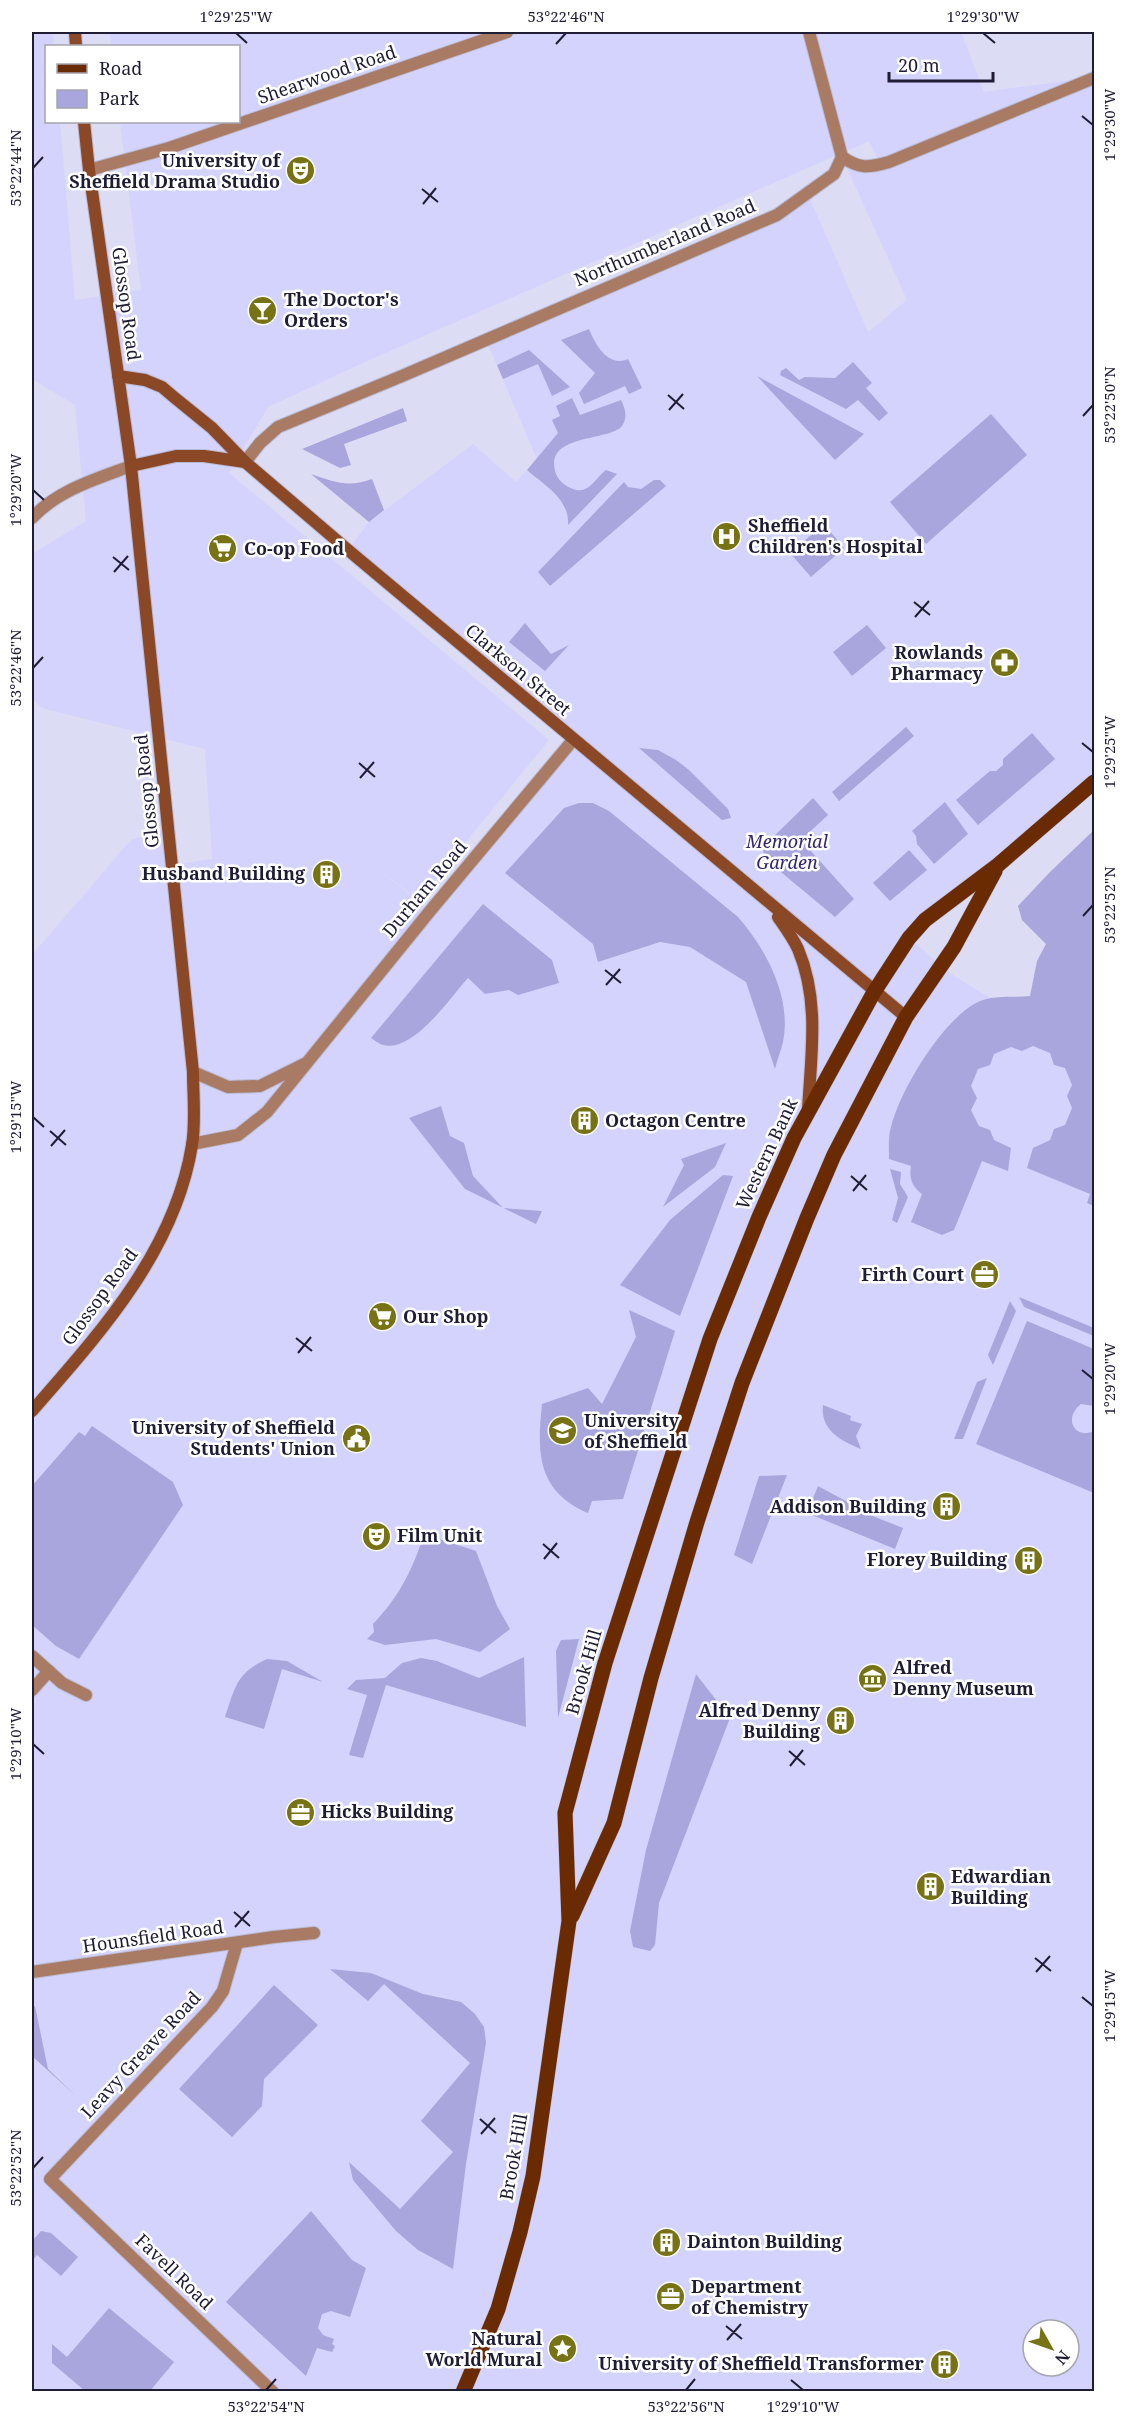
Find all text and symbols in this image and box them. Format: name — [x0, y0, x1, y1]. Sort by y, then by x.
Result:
text: 1°29'25"W — [199, 6, 273, 26]
text: 53°22'46"N — [527, 6, 605, 26]
text: 1°29'30"W — [946, 6, 1020, 26]
street label: Shearwood Road — [254, 39, 399, 109]
legend — [45, 45, 240, 123]
scale bar — [889, 45, 992, 83]
text: 20 m — [898, 53, 940, 77]
text: Road — [99, 56, 142, 80]
text: Park — [99, 86, 139, 110]
text: 1°29'30"W — [1099, 88, 1119, 162]
text: 53°22'44"N — [5, 129, 25, 207]
place label: University of Sheffield Drama Studio — [69, 148, 282, 193]
theatre icon: University of Sheffield Drama Studio — [285, 155, 317, 187]
street label: Northumberland Road — [570, 193, 759, 291]
street label: Glossop Road — [107, 245, 147, 362]
place label: The Doctor's Orders — [284, 287, 399, 332]
bar icon: The Doctor's Orders — [247, 294, 279, 326]
text: 53°22'50"N — [1099, 366, 1119, 444]
text: 1°29'20"W — [5, 453, 25, 527]
place label: Sheffield Children's Hospital — [748, 513, 923, 558]
hospital icon: Sheffield Children's Hospital — [711, 520, 743, 552]
supermarket icon: Co-op Food — [207, 533, 239, 565]
place label: Co-op Food — [244, 536, 345, 560]
street label: Clarkson Street — [461, 618, 576, 720]
text: 53°22'46"N — [5, 629, 25, 707]
place label: Rowlands Pharmacy — [891, 640, 984, 685]
pharmacy icon: Rowlands Pharmacy — [988, 647, 1020, 679]
text: 1°29'25"W — [1099, 715, 1119, 789]
street label: Glossop Road — [128, 733, 164, 849]
park label: Memorial Garden — [745, 829, 829, 874]
street label: Durham Road — [377, 835, 472, 942]
building icon: Husband Building — [310, 858, 342, 890]
place label: Husband Building — [142, 861, 306, 885]
text: 53°22'52"N — [1099, 866, 1119, 944]
text: 1°29'15"W — [5, 1080, 25, 1154]
street label: Western Bank — [730, 1094, 803, 1213]
building icon: Octagon Centre — [568, 1105, 600, 1137]
place label: Octagon Centre — [605, 1108, 746, 1132]
street label: Glossop Road — [56, 1243, 143, 1350]
office icon: Firth Court — [969, 1259, 1001, 1291]
place label: Firth Court — [861, 1262, 964, 1286]
supermarket icon: Our Shop — [366, 1301, 398, 1333]
place label: Our Shop — [403, 1304, 488, 1328]
text: 1°29'20"W — [1099, 1342, 1119, 1416]
place label: University of Sheffield — [584, 1408, 688, 1453]
place label: University of Sheffield Students' Union — [132, 1415, 335, 1460]
school or university icon: University of Sheffield — [547, 1415, 579, 1447]
public building icon: University of Sheffield Students' Union — [340, 1422, 372, 1454]
building icon: Addison Building — [931, 1491, 963, 1523]
place label: Addison Building — [770, 1494, 927, 1518]
theatre icon: Film Unit — [360, 1520, 392, 1552]
place label: Film Unit — [397, 1523, 482, 1547]
building icon: Florey Building — [1012, 1544, 1044, 1576]
place label: Florey Building — [867, 1547, 1008, 1571]
street label: Brook Hill — [559, 1626, 607, 1717]
place label: Alfred Denny Museum — [893, 1655, 1034, 1700]
museum icon: Alfred Denny Museum — [856, 1662, 888, 1694]
place label: Alfred Denny Building — [699, 1698, 821, 1743]
building icon: Alfred Denny Building — [825, 1705, 857, 1737]
text: 1°29'10"W — [5, 1707, 25, 1781]
office icon: Hicks Building — [284, 1796, 316, 1828]
place label: Hicks Building — [321, 1799, 454, 1823]
place label: Edwardian Building — [951, 1864, 1051, 1909]
building icon: Edwardian Building — [914, 1871, 946, 1903]
street label: Hounsfield Road — [81, 1914, 225, 1958]
text: 1°29'15"W — [1099, 1969, 1119, 2043]
street label: Leavy Greave Road — [75, 1986, 205, 2123]
street label: Brook Hill — [494, 2111, 532, 2202]
text: 53°22'52"N — [5, 2129, 25, 2207]
building icon: Dainton Building — [650, 2226, 682, 2258]
street label: Favell Road — [131, 2228, 219, 2314]
place label: Dainton Building — [687, 2229, 843, 2253]
place label: Department of Chemistry — [691, 2274, 809, 2319]
office icon: Department of Chemistry — [654, 2281, 686, 2313]
north arrow — [1021, 2318, 1081, 2378]
place label: Natural World Mural — [425, 2326, 543, 2371]
place icon: Natural World Mural — [547, 2333, 579, 2365]
text: N — [1050, 2346, 1075, 2370]
building icon: University of Sheffield Transformer — [929, 2348, 961, 2380]
place label: University of Sheffield Transformer — [599, 2351, 925, 2375]
text: 53°22'54"N — [227, 2396, 305, 2416]
text: 53°22'56"N — [647, 2396, 725, 2416]
text: 1°29'10"W — [766, 2396, 840, 2416]

